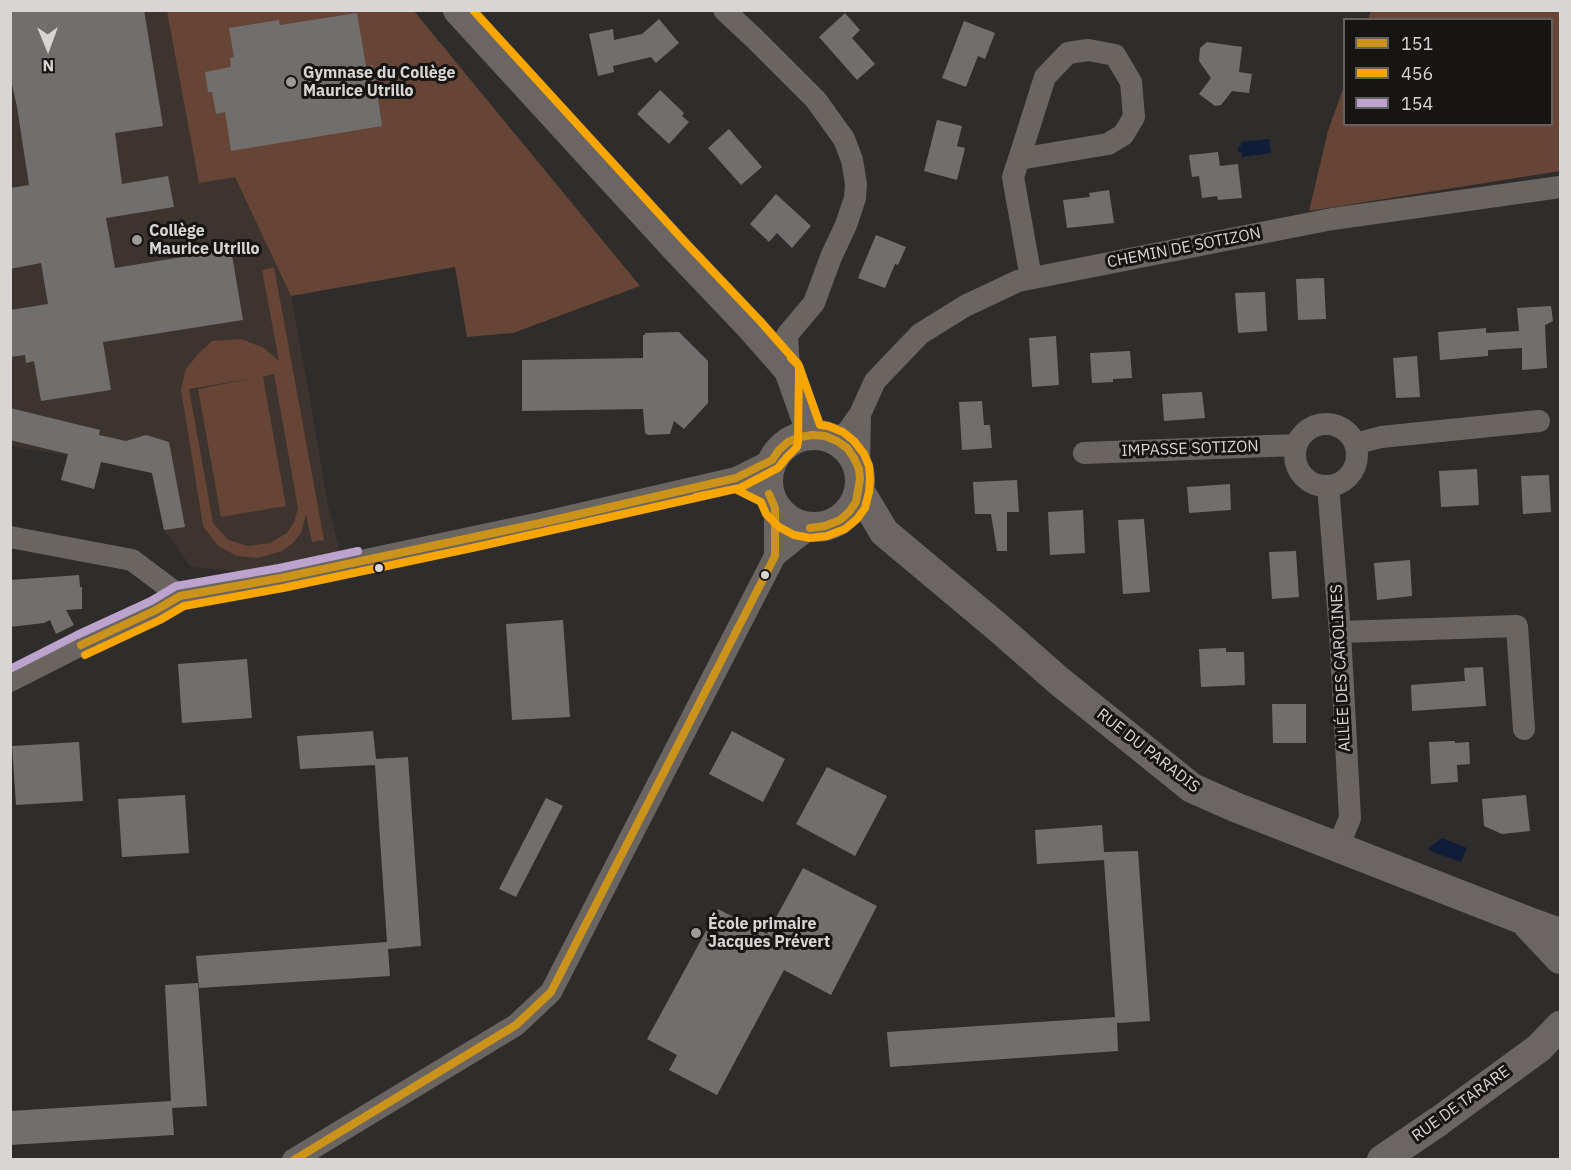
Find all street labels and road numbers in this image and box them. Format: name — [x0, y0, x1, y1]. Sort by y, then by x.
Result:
street label: CHEMIN DE SOTIZON — [1105, 224, 1263, 272]
street label: IMPASSE SOTIZON — [1121, 437, 1259, 461]
street label: ALLÉE DES CAROLINES — [1327, 584, 1355, 752]
street label: RUE DU PARADIS — [1093, 705, 1203, 797]
street label: RUE DE TARARE — [1408, 1062, 1514, 1146]

